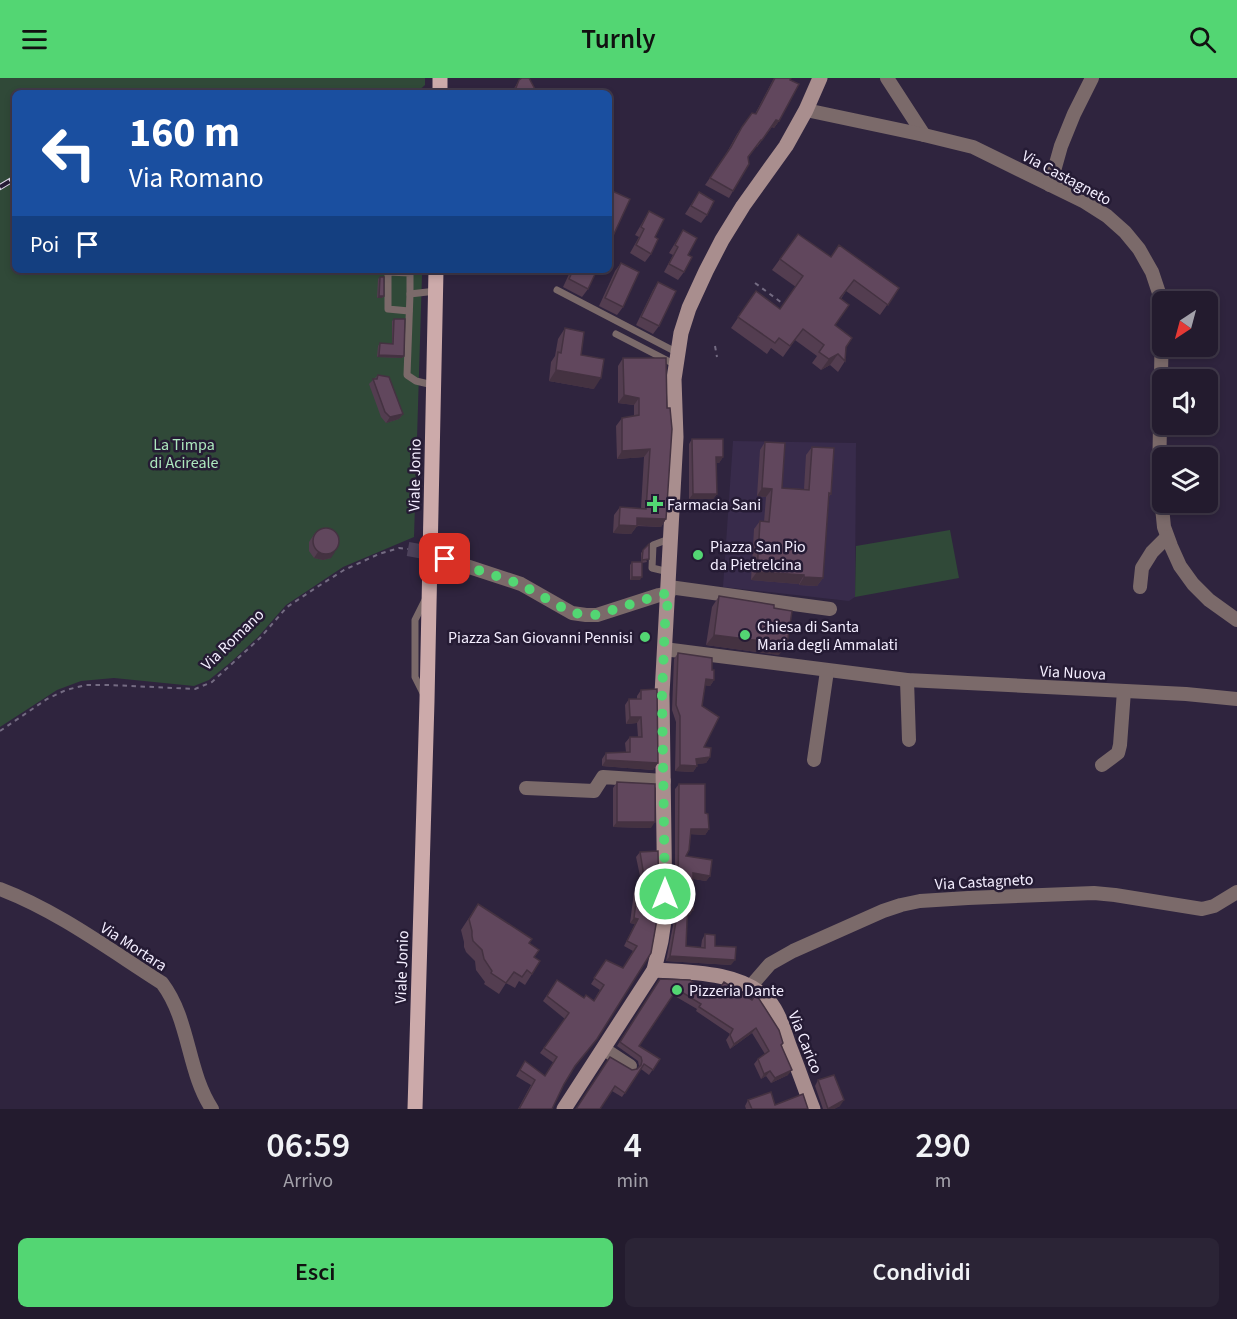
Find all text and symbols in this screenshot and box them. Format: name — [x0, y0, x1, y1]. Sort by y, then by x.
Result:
text: Turnly — [581, 20, 656, 59]
icon: menu — [18, 23, 51, 56]
icon: search — [1186, 23, 1219, 56]
text: 160 m — [129, 103, 240, 163]
icon: left — [30, 114, 108, 192]
street label: Via Castagneto — [1018, 145, 1115, 211]
text: Via Romano — [129, 159, 264, 198]
icon: arrive — [71, 228, 104, 261]
text: Poi — [30, 229, 59, 261]
north arrow — [1152, 291, 1218, 357]
map controls — [1152, 291, 1218, 513]
button: sound — [1152, 369, 1218, 435]
park label: La Timpa di Acireale — [149, 434, 219, 474]
street label: Viale Jonio — [403, 438, 427, 512]
button: layers — [1152, 447, 1218, 513]
place label: Farmacia Sani — [667, 494, 761, 516]
marker: Farmacia Sani — [648, 497, 662, 511]
pin — [419, 533, 470, 584]
place label: Piazza San Pio da Pietrelcina — [710, 536, 806, 576]
icon: arrive — [428, 542, 461, 575]
marker: Piazza San Pio da Pietrelcina — [691, 548, 705, 562]
street label: Via Romano — [196, 604, 269, 675]
place label: Chiesa di Santa Maria degli Ammalati — [757, 616, 898, 656]
place label: Piazza San Giovanni Pennisi — [448, 627, 633, 649]
marker: Chiesa di Santa Maria degli Ammalati — [738, 628, 752, 642]
marker: Piazza San Giovanni Pennisi — [638, 630, 652, 644]
street label: Via Nuova — [1039, 660, 1107, 686]
position arrow — [633, 862, 697, 926]
street label: Via Castagneto — [934, 868, 1034, 896]
street label: Via Mortara — [96, 917, 171, 977]
street label: Viale Jonio — [390, 930, 414, 1004]
place label: Pizzeria Dante — [689, 980, 784, 1002]
marker: Pizzeria Dante — [670, 983, 684, 997]
street label: Via Carico — [783, 1008, 828, 1077]
text: 06:59 — [266, 1120, 350, 1171]
text: 4 — [623, 1120, 642, 1171]
text: 290 — [915, 1120, 971, 1171]
text: Arrivo — [283, 1167, 333, 1195]
text: min — [616, 1167, 649, 1195]
text: m — [935, 1167, 951, 1195]
button: Esci — [18, 1238, 613, 1307]
button: Condividi — [625, 1238, 1219, 1307]

